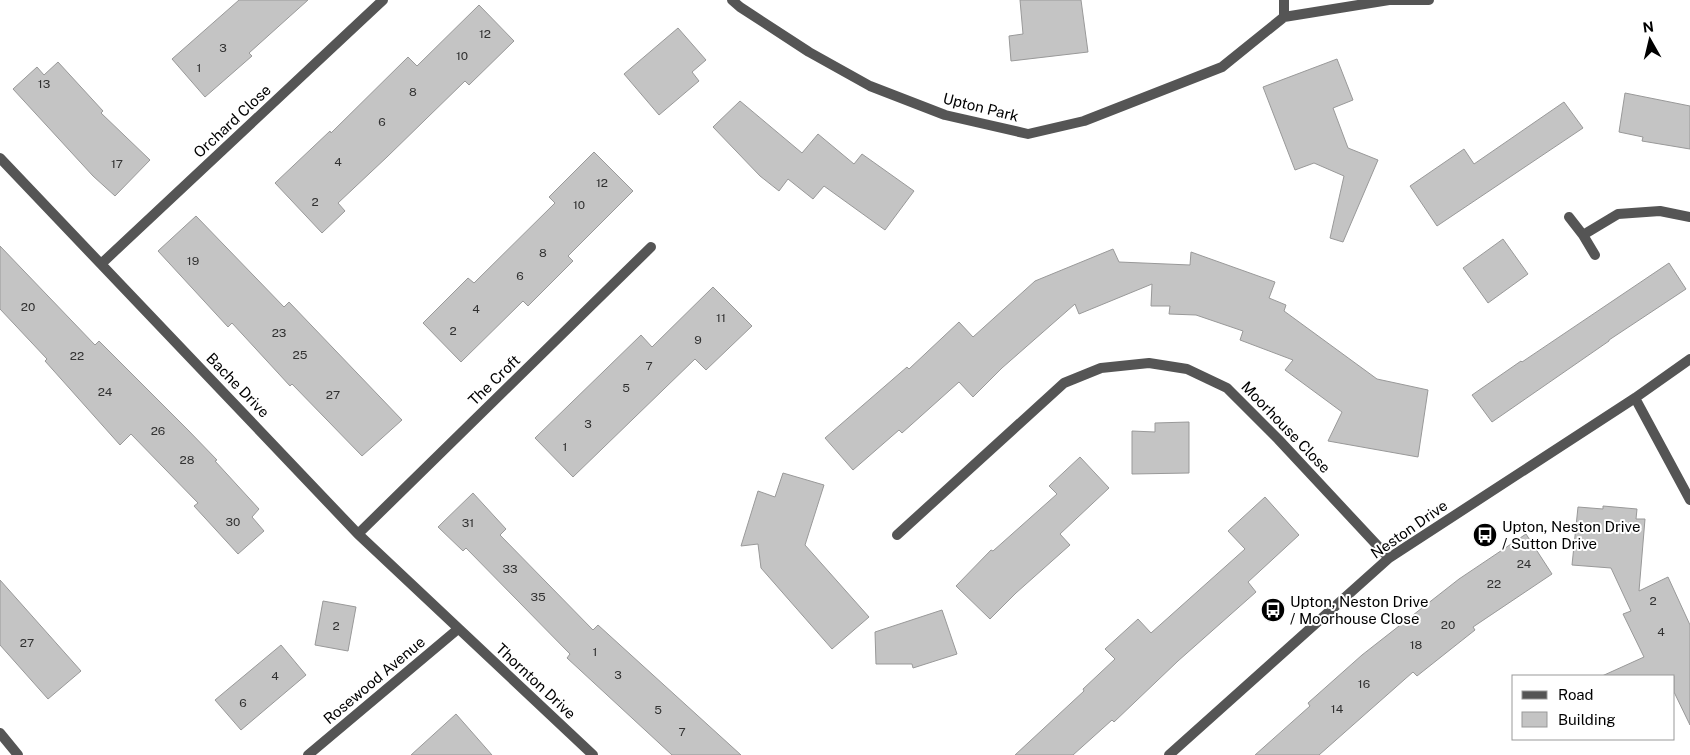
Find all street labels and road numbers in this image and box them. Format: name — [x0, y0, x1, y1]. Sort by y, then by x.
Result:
street label: Orchard Close — [190, 81, 274, 161]
street label: Upton Park — [941, 89, 1021, 125]
street label: Bache Drive — [203, 349, 273, 421]
street label: The Croft — [465, 351, 523, 409]
street label: Moorhouse Close — [1238, 378, 1334, 476]
street label: Neston Drive — [1368, 496, 1450, 562]
street label: Rosewood Avenue — [320, 633, 428, 727]
street label: Thornton Drive — [493, 640, 579, 722]

